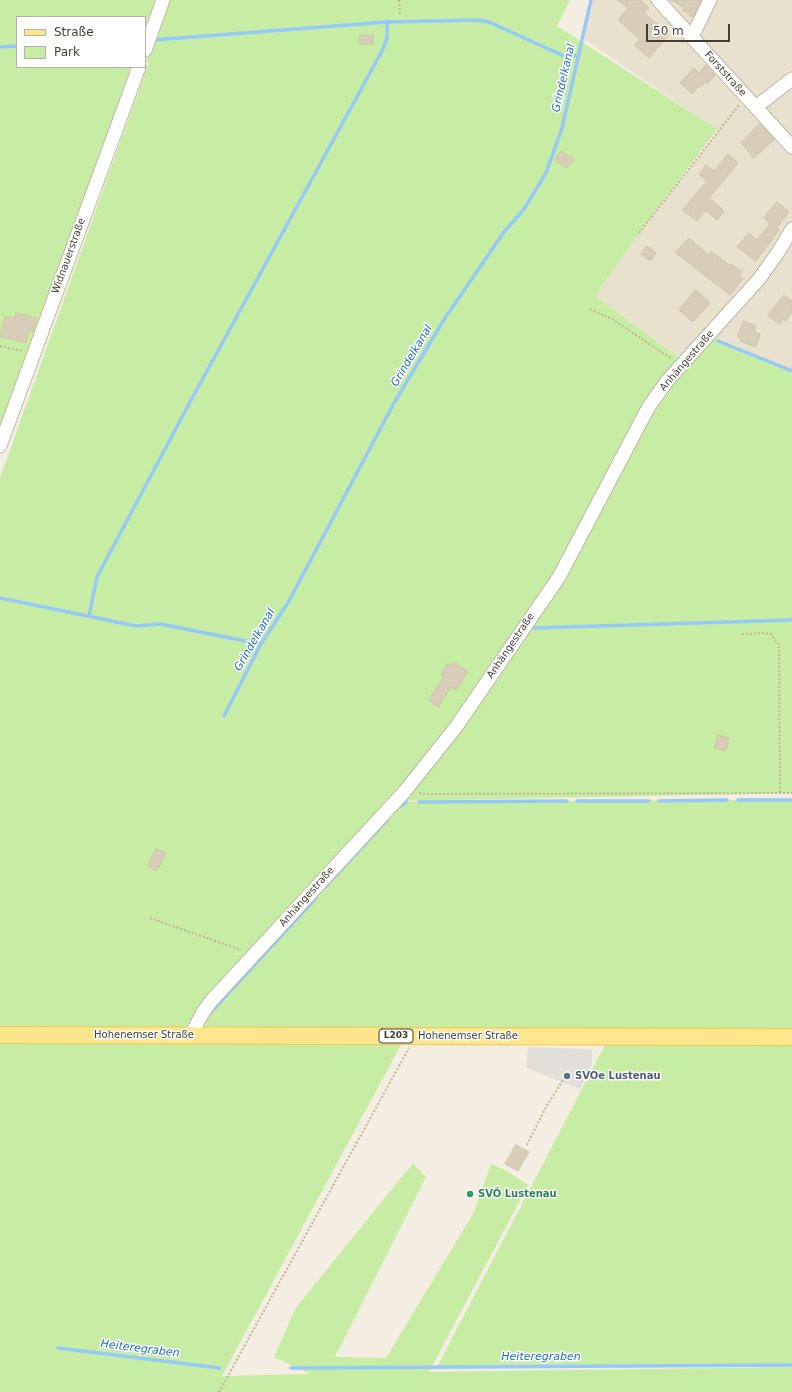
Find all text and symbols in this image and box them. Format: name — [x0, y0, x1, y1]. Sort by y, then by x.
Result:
legend — [16, 16, 146, 68]
scale bar — [648, 16, 732, 42]
text: 50 m — [653, 24, 684, 38]
text: Straße — [54, 25, 94, 39]
water label: Grindelkanal — [550, 43, 578, 113]
text: Park — [54, 45, 80, 59]
street label: Forststraße — [702, 49, 748, 99]
street label: Widnauerstraße — [50, 217, 88, 295]
water label: Grindelkanal — [388, 323, 436, 389]
street label: Anhängestraße — [657, 328, 717, 394]
water label: Grindelkanal — [232, 606, 278, 674]
street label: Anhängestraße — [485, 611, 537, 681]
street label: Anhängestraße — [277, 865, 337, 929]
street label: Hohenemser Straße — [94, 1029, 194, 1041]
road number: L203 — [379, 1029, 413, 1043]
street label: Hohenemser Straße — [418, 1030, 518, 1042]
place label: SVOe Lustenau — [575, 1070, 661, 1082]
marker: SVOe Lustenau — [562, 1071, 572, 1081]
place label: SVÖ Lustenau — [478, 1188, 557, 1200]
marker: SVÖ Lustenau — [465, 1189, 475, 1199]
water label: Heiteregraben — [100, 1338, 180, 1360]
water label: Heiteregraben — [501, 1350, 581, 1364]

